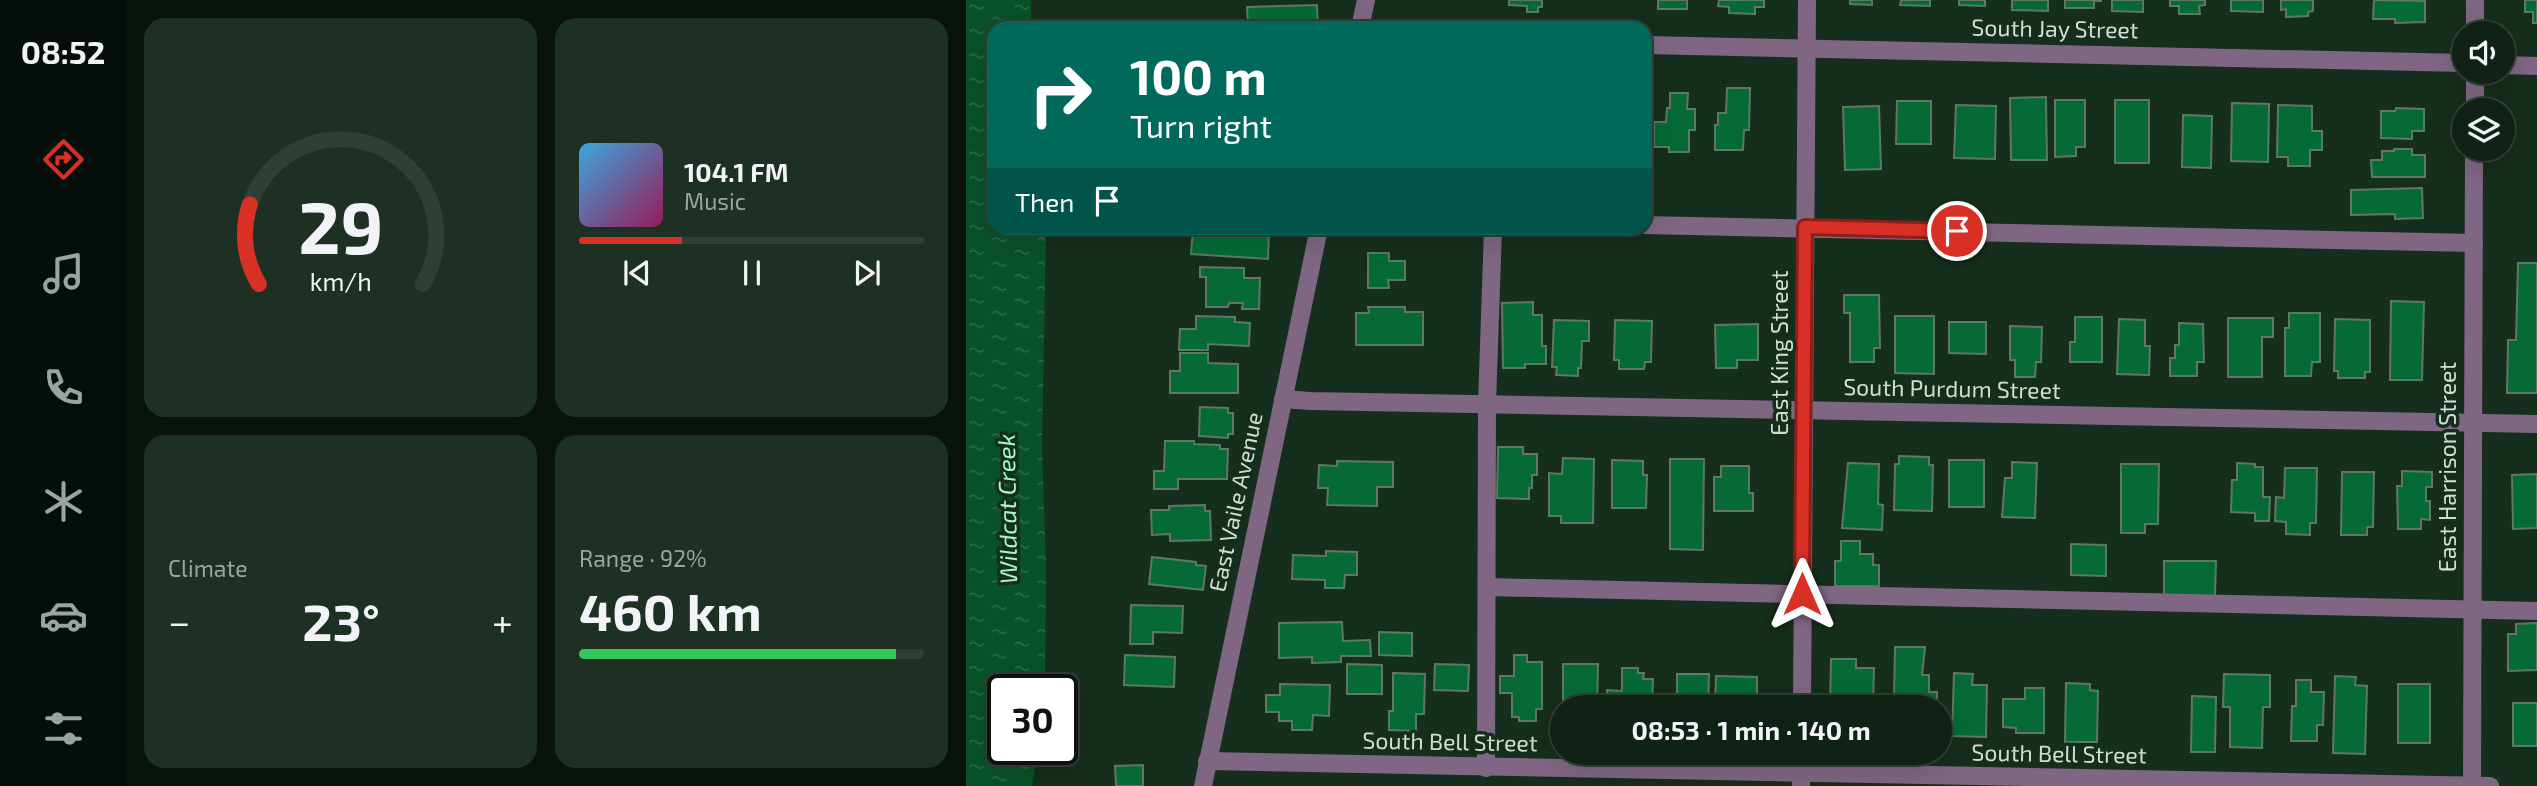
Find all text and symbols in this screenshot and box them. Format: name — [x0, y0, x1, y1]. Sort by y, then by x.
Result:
street label: South Jay Street — [1971, 13, 2139, 43]
map controls — [2452, 21, 2515, 161]
button: sound — [2452, 21, 2515, 84]
text: 08:52 — [21, 32, 105, 70]
text: 100 m — [1130, 46, 1267, 105]
icon: right — [1015, 49, 1106, 140]
button: layers — [2452, 98, 2515, 161]
text: Turn right — [1130, 106, 1272, 144]
icon: directions — [39, 135, 88, 184]
text: 104.1 FM — [684, 156, 789, 187]
text: 29 — [298, 181, 383, 269]
icon: arrive — [1088, 182, 1126, 220]
text: Then — [1015, 186, 1074, 217]
text: Music — [684, 187, 746, 215]
pin — [1927, 201, 1987, 261]
icon: arrive — [1938, 212, 1976, 250]
icon: music — [39, 249, 88, 298]
icon: previous — [618, 254, 656, 292]
icon: pause — [733, 254, 771, 292]
icon: next — [848, 254, 886, 292]
text: km/h — [309, 266, 372, 296]
street label: East King Street — [1765, 270, 1793, 436]
street label: East Harrison Street — [2433, 362, 2461, 572]
icon: phone — [39, 363, 88, 412]
street label: South Purdum Street — [1843, 372, 2061, 404]
street label: East Vaile Avenue — [1202, 409, 1268, 594]
water label: Wildcat Creek — [991, 434, 1022, 584]
icon: climate — [39, 477, 88, 526]
text: Range · 92% — [579, 544, 707, 572]
text: Climate — [168, 554, 248, 582]
position arrow — [1765, 557, 1839, 631]
text: 460 km — [579, 579, 762, 641]
text: 23° — [302, 589, 380, 651]
icon: car — [39, 591, 88, 640]
text: − — [168, 598, 190, 644]
text: + — [492, 598, 513, 644]
speed limit sign: 30 — [987, 674, 1078, 765]
icon: filters — [39, 704, 88, 753]
text: 08:53 · 1 min · 140 m — [1631, 714, 1871, 745]
street label: South Bell Street — [1362, 725, 1538, 757]
street label: South Bell Street — [1971, 737, 2147, 769]

